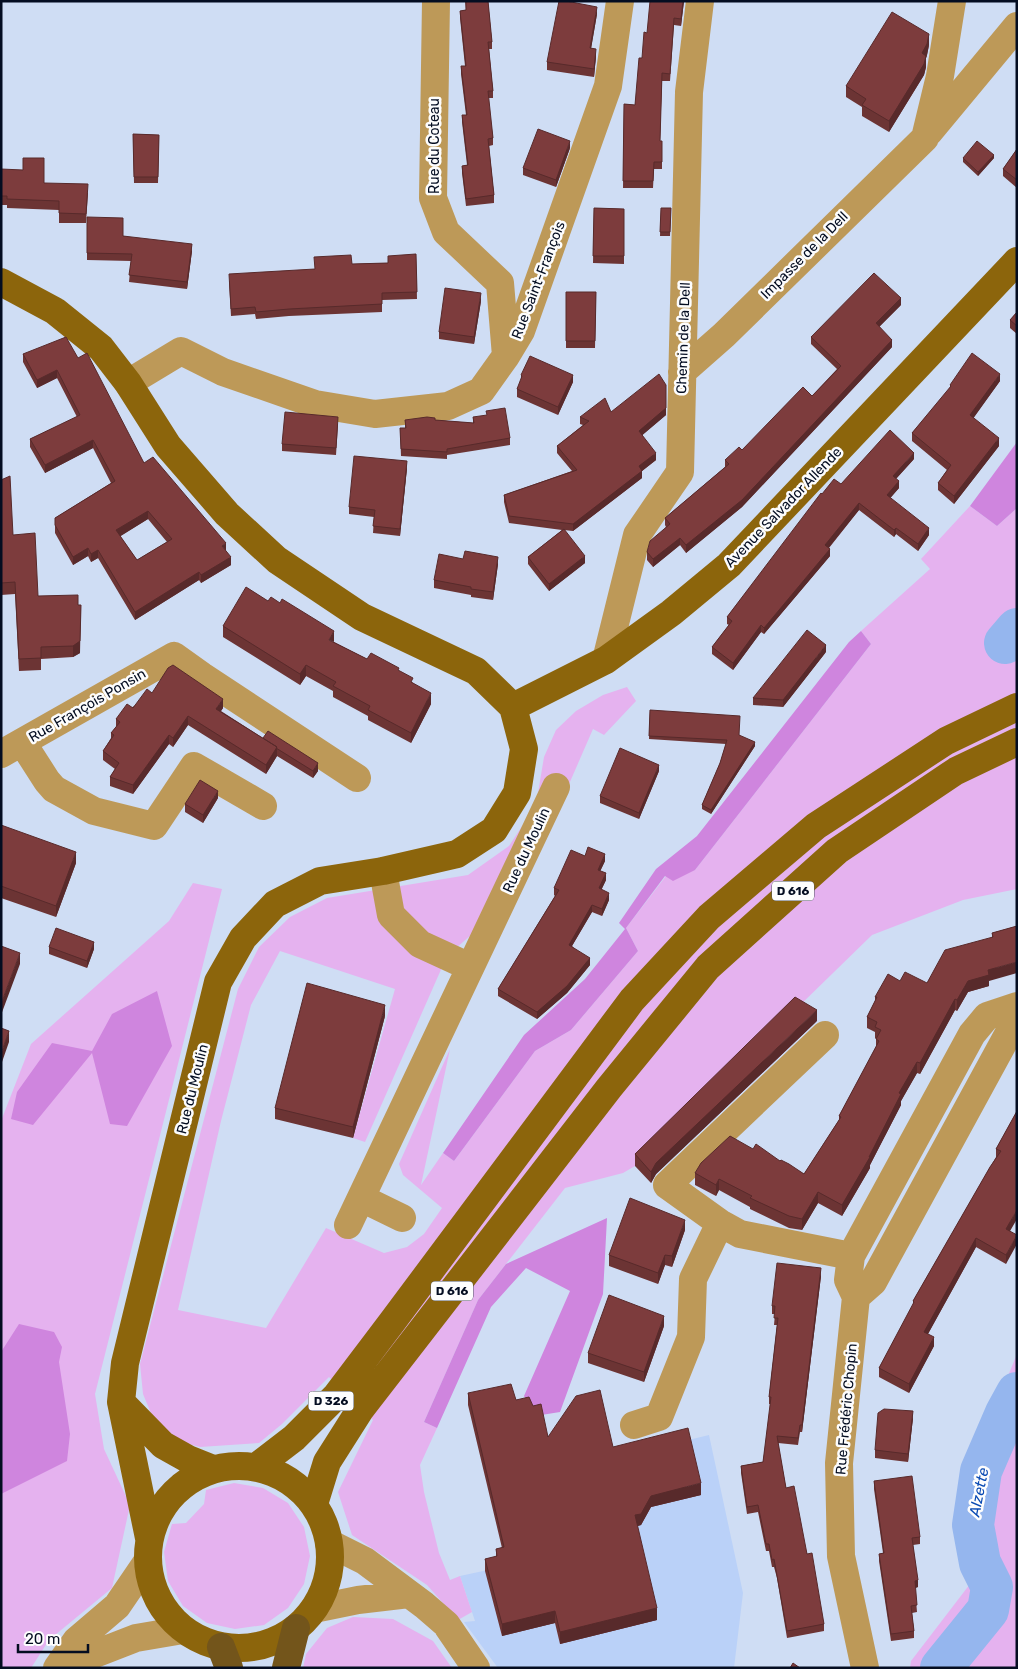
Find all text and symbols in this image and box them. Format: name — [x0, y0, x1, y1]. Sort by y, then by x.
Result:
street label: Rue du Coteau — [426, 98, 443, 194]
street label: Impasse de la Dell — [757, 208, 851, 302]
street label: Rue Saint-François — [508, 219, 569, 341]
street label: Chemin de la Dell — [673, 282, 694, 394]
street label: Avenue Salvador Allende — [721, 444, 845, 571]
street label: Rue François Ponsin — [26, 665, 149, 746]
street label: Rue du Moulin — [499, 805, 554, 895]
road number: D 616 — [772, 881, 814, 900]
street label: Rue du Moulin — [173, 1042, 212, 1136]
road number: D 616 — [431, 1282, 473, 1300]
street label: Rue Frédéric Chopin — [832, 1343, 861, 1476]
road number: D 326 — [308, 1392, 354, 1410]
water label: Alzette — [965, 1465, 993, 1519]
scale bar — [18, 1622, 88, 1654]
text: 20 m — [25, 1630, 60, 1648]

